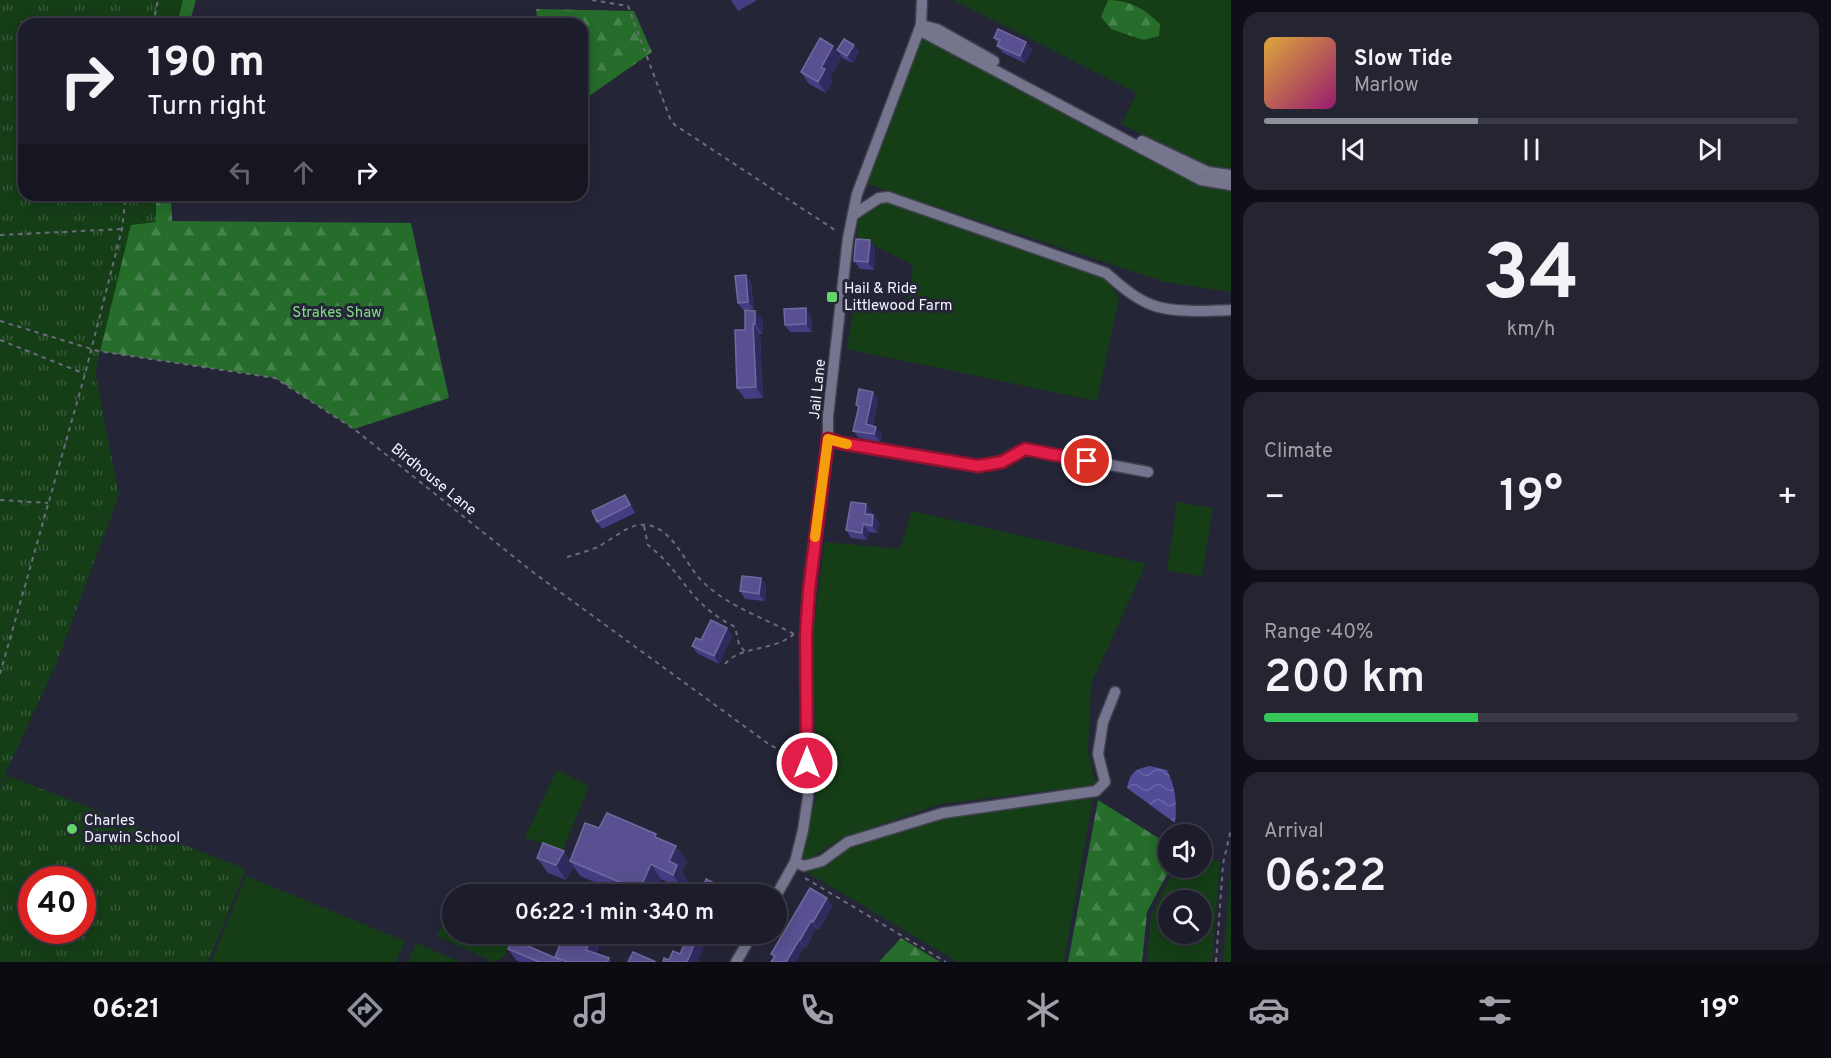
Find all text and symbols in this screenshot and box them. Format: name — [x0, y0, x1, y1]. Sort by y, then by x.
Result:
text: 190 m — [147, 38, 265, 91]
icon: right — [48, 42, 126, 120]
text: Slow Tide — [1354, 46, 1453, 73]
text: Marlow — [1354, 73, 1418, 99]
text: Turn right — [147, 90, 266, 124]
icon: previous — [1337, 133, 1370, 166]
icon: pause — [1515, 133, 1548, 166]
icon: next — [1693, 133, 1726, 166]
icon: left — [224, 156, 257, 189]
icon: ahead — [287, 156, 320, 189]
icon: right — [350, 156, 383, 189]
text: 34 — [1483, 228, 1579, 327]
place label: Hail & Ride Littlewood Farm — [844, 280, 952, 316]
marker: Hail & Ride Littlewood Farm — [825, 290, 839, 304]
park label: Strakes Shaw — [292, 304, 382, 323]
text: km/h — [1507, 317, 1555, 343]
street label: Jail Lane — [806, 358, 831, 420]
pin — [1061, 435, 1112, 486]
text: Climate — [1264, 439, 1333, 465]
street label: Birdhouse Lane — [386, 440, 480, 520]
icon: arrive — [1070, 444, 1103, 477]
text: 19° — [1499, 470, 1563, 527]
text: − — [1264, 478, 1285, 520]
text: + — [1777, 478, 1798, 520]
text: Range · 40% — [1264, 620, 1373, 646]
text: 200 km — [1264, 651, 1425, 708]
position arrow — [775, 731, 839, 795]
place label: Charles Darwin School — [84, 812, 180, 848]
text: Arrival — [1264, 819, 1324, 845]
marker: Charles Darwin School — [65, 822, 79, 836]
map controls — [1158, 824, 1212, 944]
button: sound — [1158, 824, 1212, 878]
text: 06:22 — [1264, 850, 1386, 907]
speed limit sign: 40 — [18, 866, 96, 944]
button: search — [1158, 890, 1212, 944]
text: 06:22 · 1 min · 340 m — [515, 900, 714, 927]
icon: directions — [344, 989, 386, 1031]
icon: music — [570, 989, 612, 1031]
icon: phone — [796, 989, 838, 1031]
icon: climate — [1022, 989, 1064, 1031]
icon: car — [1248, 989, 1290, 1031]
icon: filters — [1474, 989, 1516, 1031]
text: 06:21 — [92, 993, 160, 1027]
text: 19° — [1700, 993, 1739, 1027]

